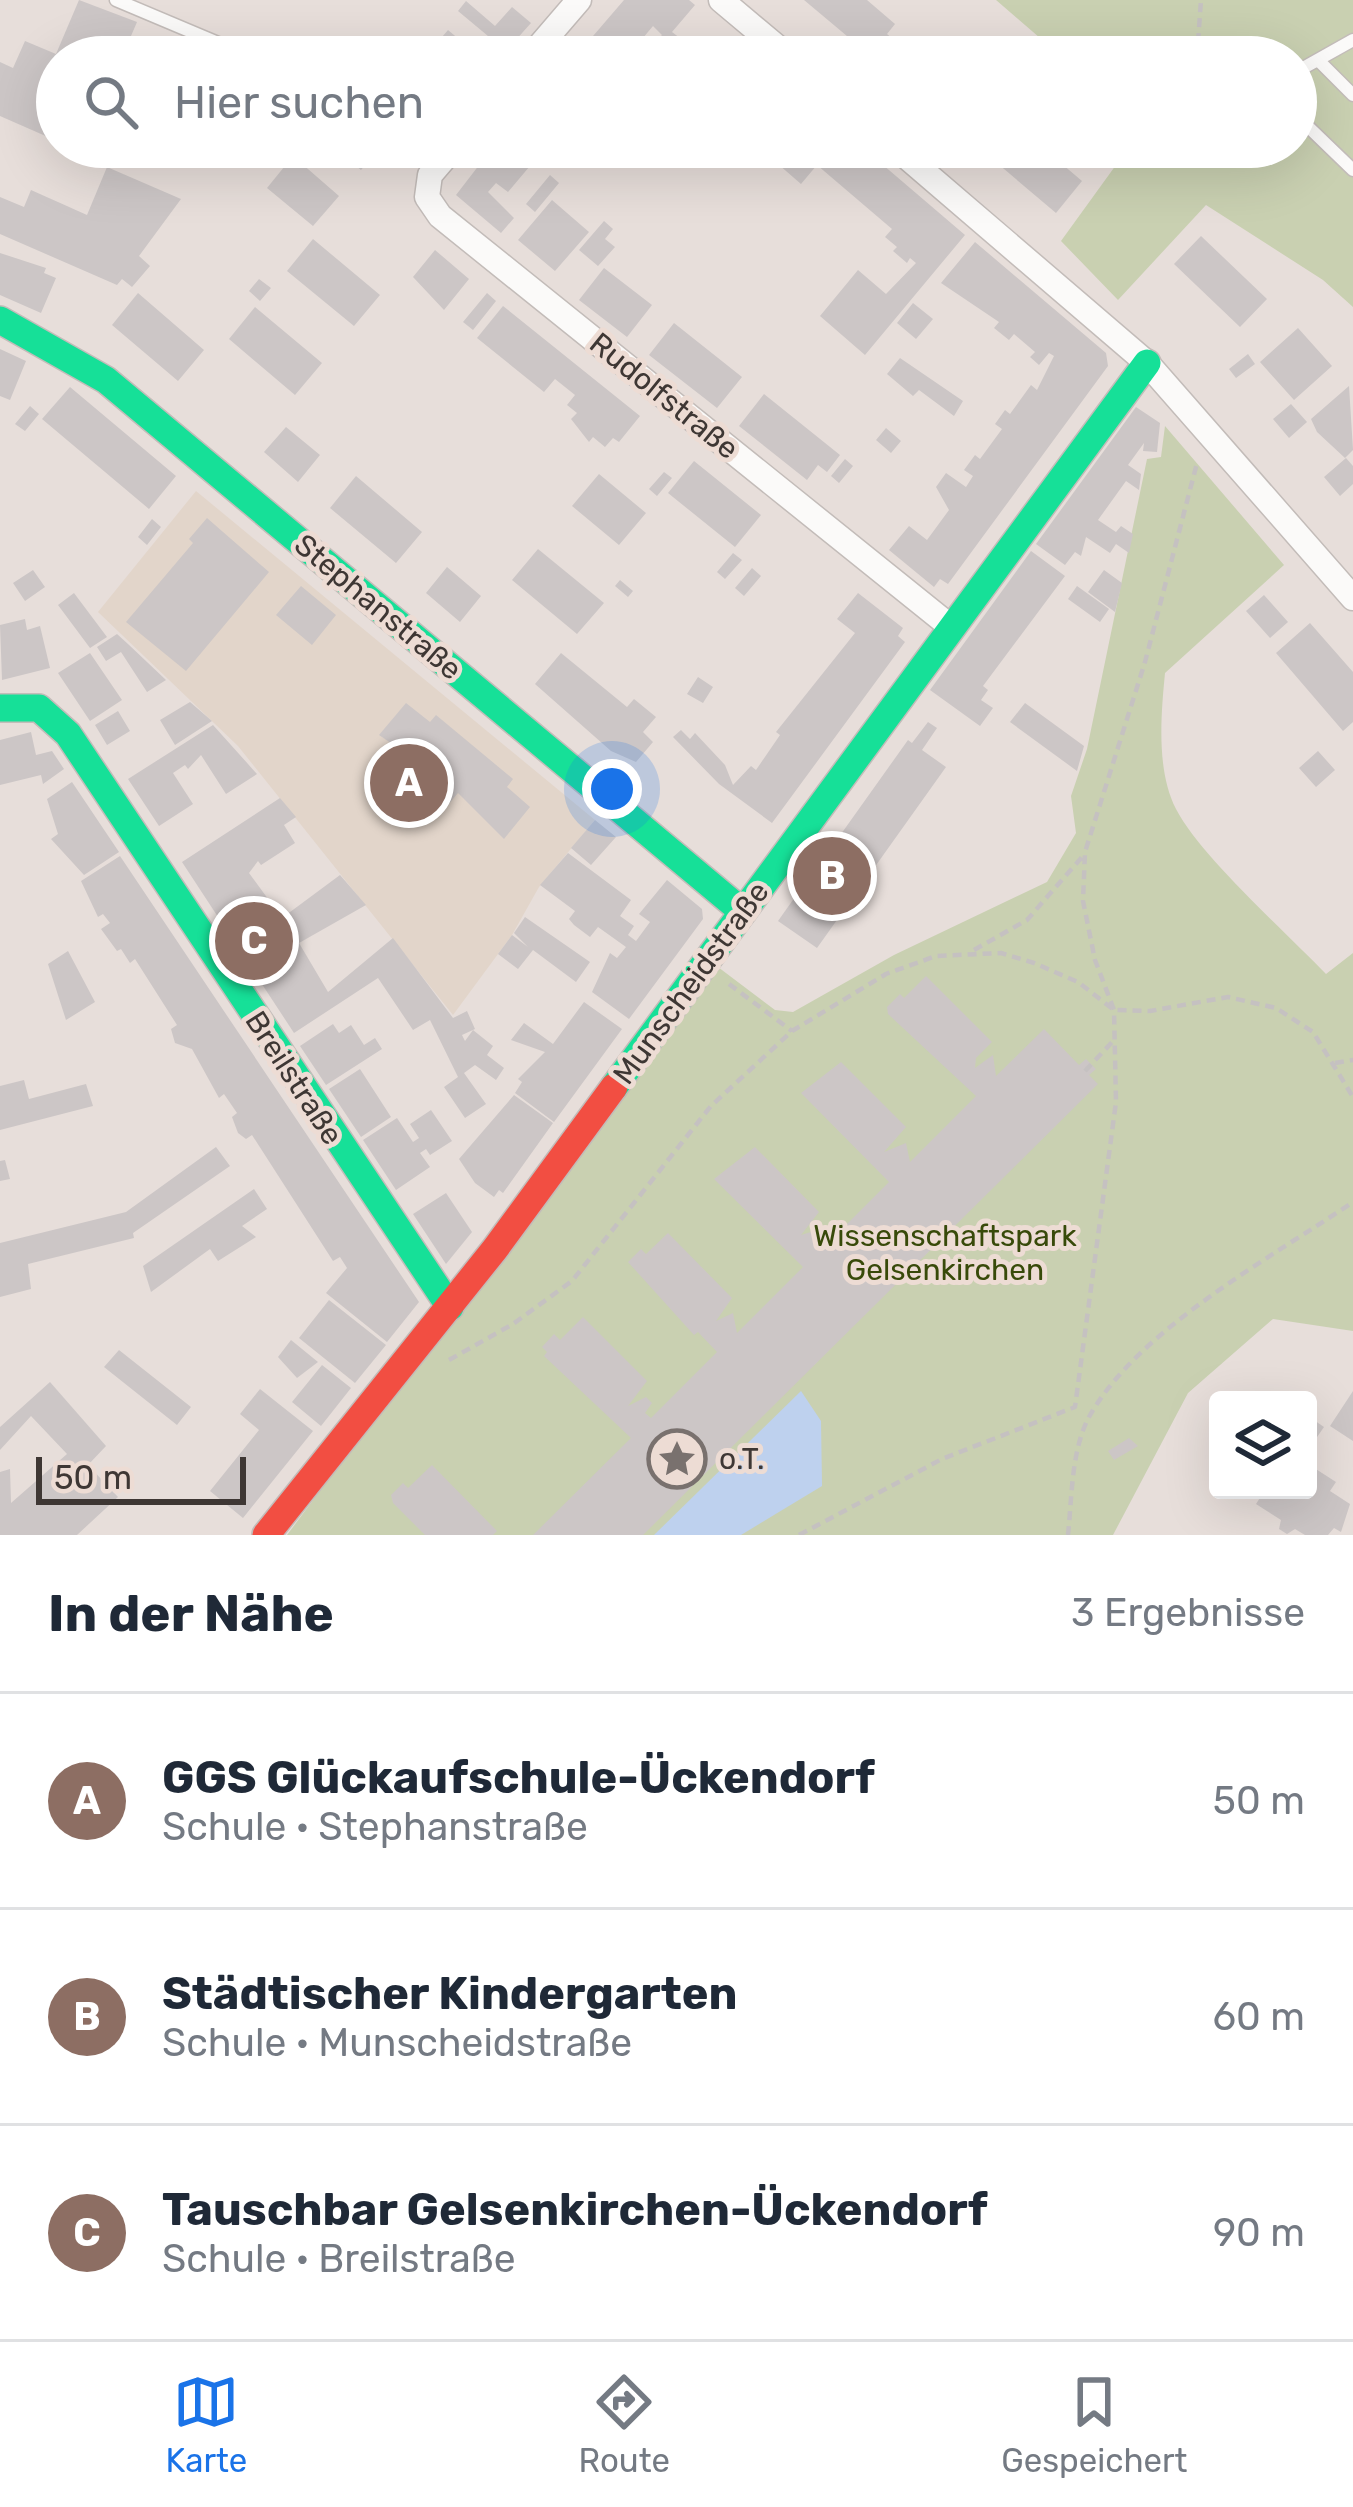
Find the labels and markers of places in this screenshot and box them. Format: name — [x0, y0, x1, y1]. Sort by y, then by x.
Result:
pin: A — [370, 738, 448, 828]
pin: B — [793, 831, 871, 921]
pin: C — [215, 896, 293, 986]
place icon: o.T. — [646, 1428, 708, 1490]
place label: o.T. — [719, 1441, 765, 1477]

